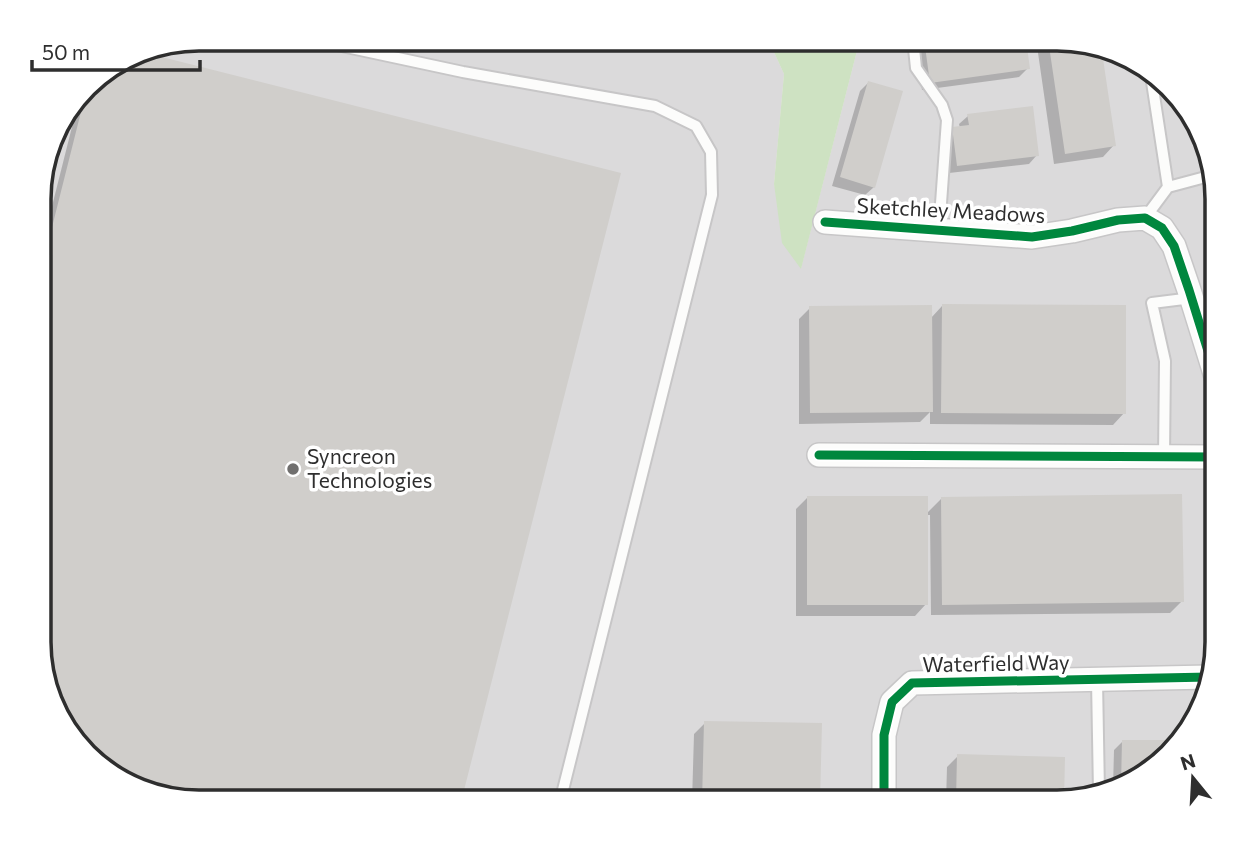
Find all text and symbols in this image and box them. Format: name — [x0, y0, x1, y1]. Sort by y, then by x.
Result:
scale bar — [32, 28, 200, 72]
text: 50 m — [42, 39, 90, 64]
street label: Sketchley Meadows — [856, 192, 1046, 227]
place label: Syncreon Technologies — [307, 443, 432, 492]
marker: Syncreon Technologies — [285, 461, 301, 477]
street label: Waterfield Way — [922, 649, 1070, 676]
north arrow — [1158, 743, 1228, 813]
text: N — [1177, 748, 1198, 774]

